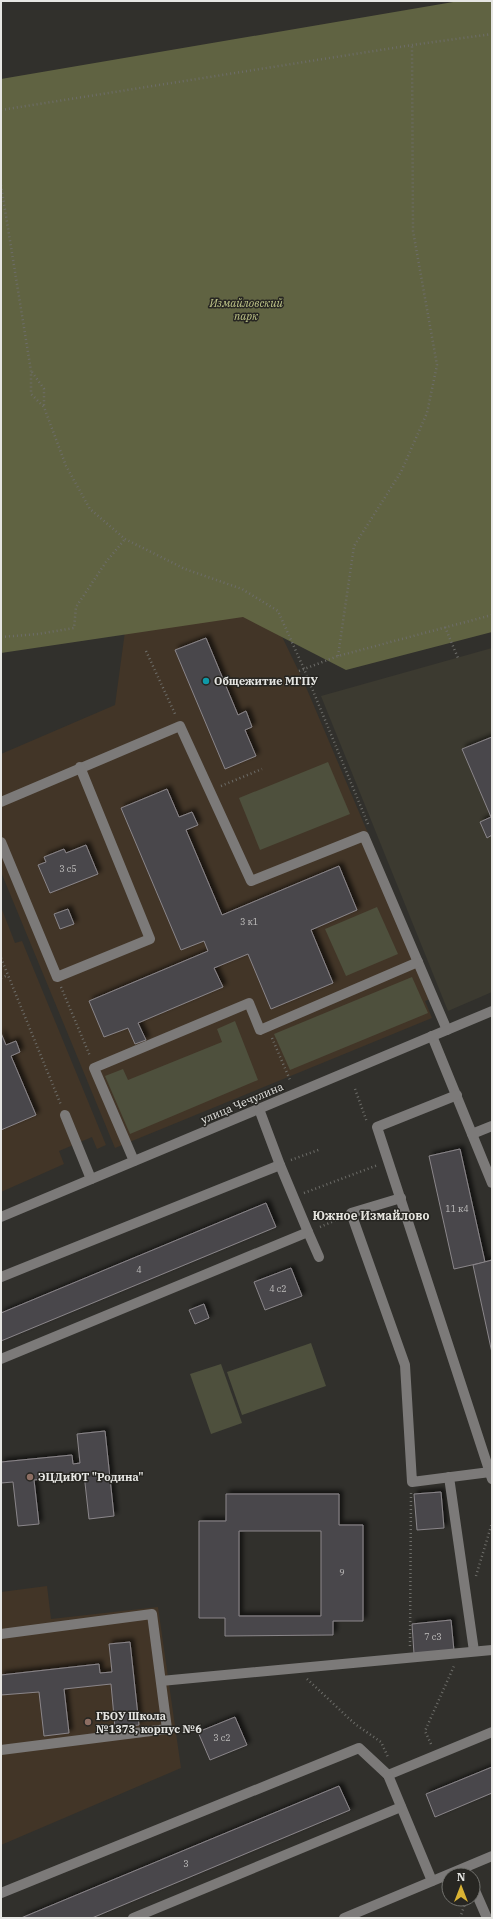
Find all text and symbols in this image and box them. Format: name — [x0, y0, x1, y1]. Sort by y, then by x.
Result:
park label: Измайловский парк — [208, 296, 283, 323]
place label: Общежитие МГПУ — [214, 674, 318, 688]
marker: Общежитие МГПУ — [201, 676, 211, 686]
house number: 3 с5 — [59, 863, 77, 874]
house number: 3 к1 — [240, 916, 258, 927]
street label: улица Чечулина — [199, 1079, 285, 1127]
house number: 11 к4 — [445, 1203, 469, 1214]
district label: Южное Измайлово — [313, 1208, 429, 1223]
house number: 4 — [136, 1264, 142, 1275]
house number: 4 с2 — [269, 1283, 287, 1294]
place label: ЭЦДиЮТ "Родина" — [38, 1470, 144, 1484]
marker: ЭЦДиЮТ "Родина" — [25, 1472, 35, 1482]
house number: 9 — [339, 1567, 345, 1578]
house number: 7 с3 — [424, 1631, 442, 1642]
place label: ГБОУ Школа №1373, корпус №6 — [96, 1709, 202, 1736]
marker: ГБОУ Школа №1373, корпус №6 — [83, 1717, 93, 1727]
house number: 3 с2 — [213, 1732, 231, 1743]
house number: 3 — [183, 1858, 189, 1869]
north arrow — [441, 1867, 481, 1907]
text: N — [457, 1870, 466, 1884]

